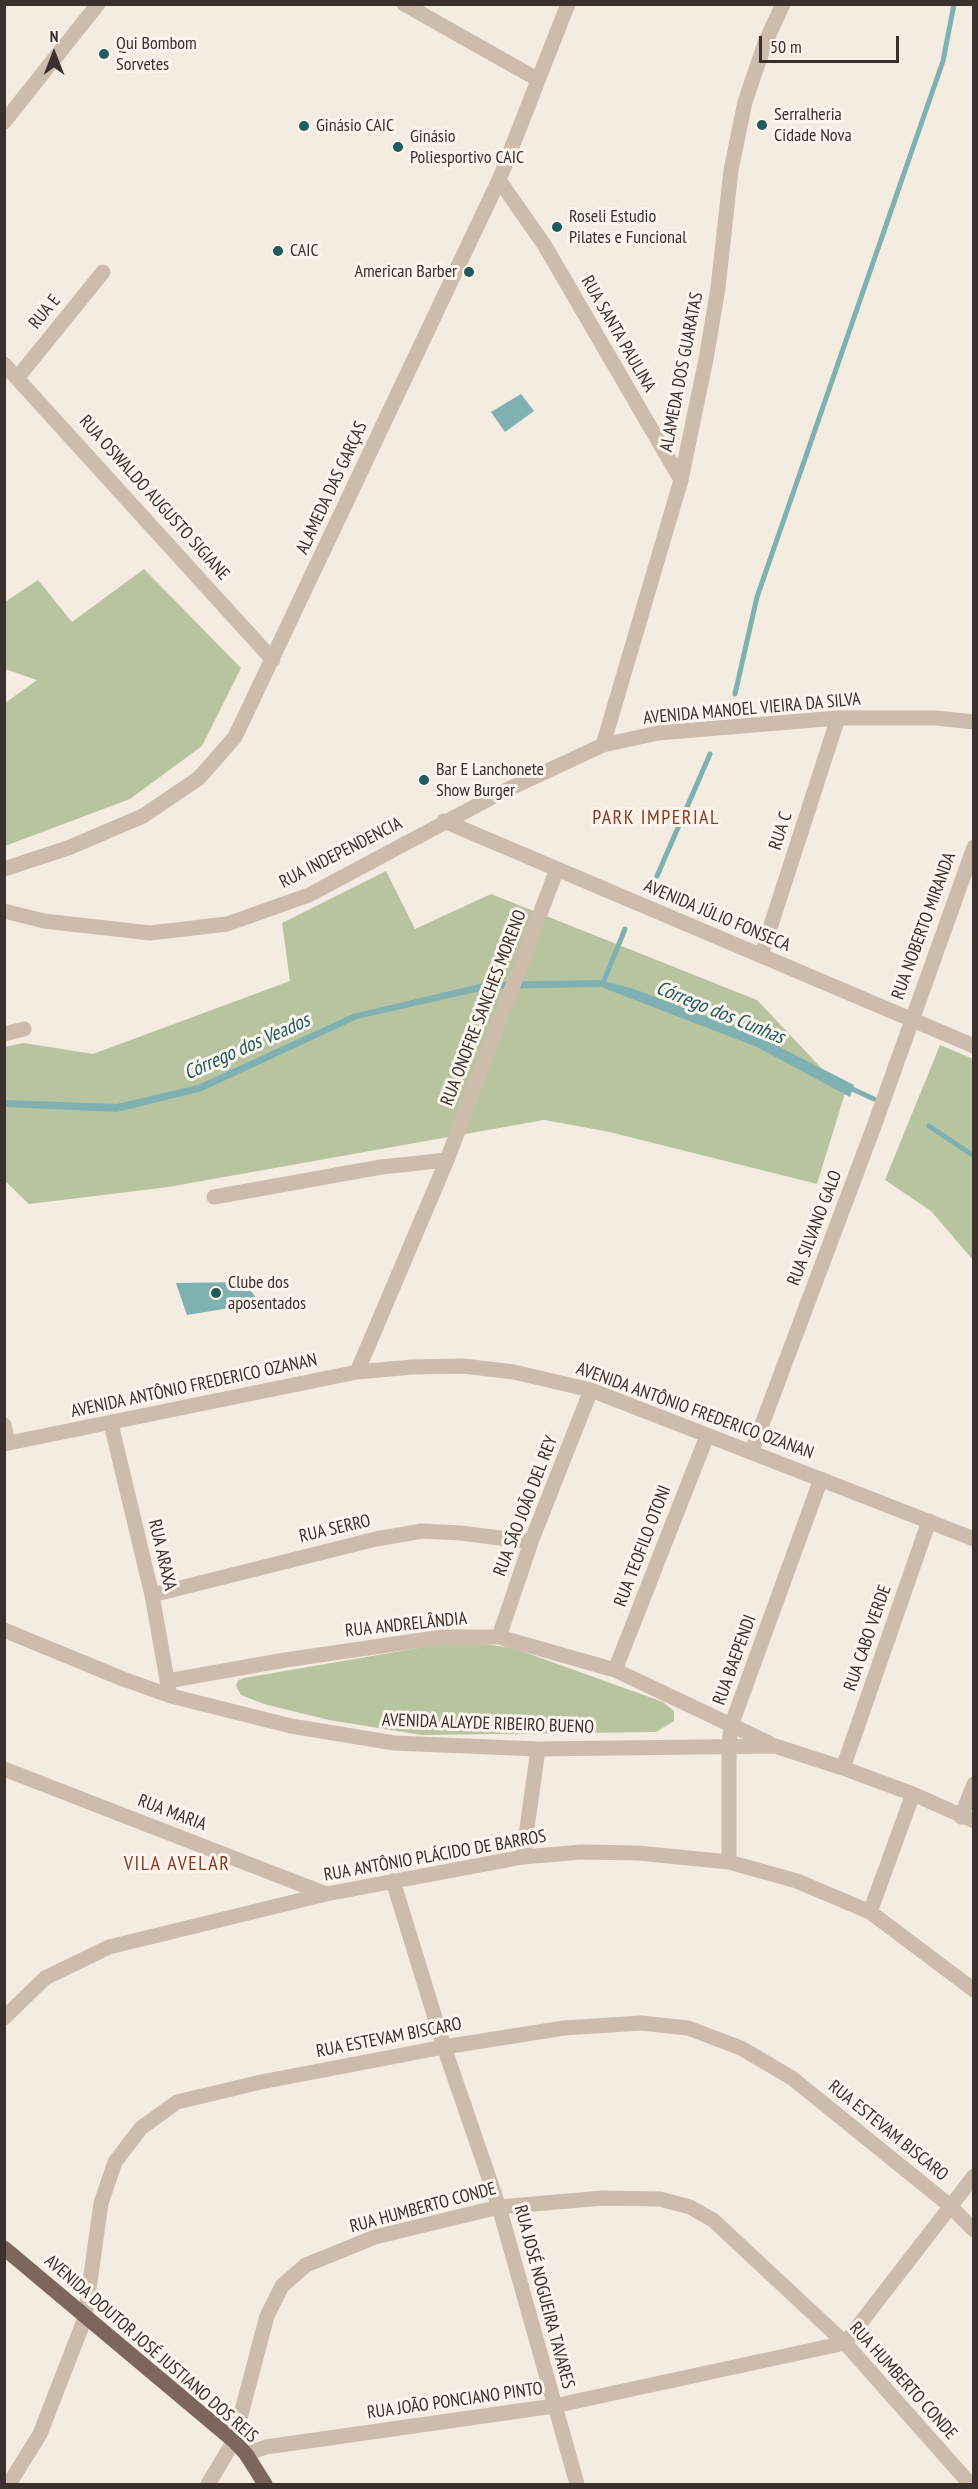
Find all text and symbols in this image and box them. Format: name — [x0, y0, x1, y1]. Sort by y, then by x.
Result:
north arrow — [24, 24, 84, 84]
scale bar — [762, 24, 902, 62]
text: N — [50, 26, 58, 46]
place label: Qui Bombom Sorvetes — [116, 33, 197, 76]
text: 50 m — [770, 35, 802, 58]
marker: Qui Bombom Sorvetes — [97, 47, 111, 61]
place label: Serralheria Cidade Nova — [774, 104, 852, 146]
place label: Ginásio CAIC — [316, 115, 394, 137]
marker: Serralheria Cidade Nova — [755, 118, 769, 132]
marker: Ginásio CAIC — [297, 119, 311, 133]
place label: Ginásio Poliesportivo CAIC — [410, 126, 524, 168]
marker: Ginásio Poliesportivo CAIC — [391, 140, 405, 154]
place label: Roseli Estudio Pilates e Funcional — [569, 206, 686, 248]
marker: Roseli Estudio Pilates e Funcional — [550, 220, 564, 234]
place label: CAIC — [290, 240, 319, 262]
marker: CAIC — [271, 244, 285, 258]
place label: American Barber — [354, 261, 457, 283]
marker: American Barber — [462, 265, 476, 279]
street label: RUA SANTA PAULINA — [576, 272, 660, 396]
street label: RUA E — [25, 290, 65, 334]
street label: ALAMEDA DOS GUARATAS — [656, 291, 708, 453]
street label: RUA OSWALDO AUGUSTO SIGIANE — [74, 411, 234, 585]
street label: ALAMEDA DAS GARÇAS — [292, 418, 372, 558]
street label: AVENIDA MANOEL VIEIRA DA SILVA — [642, 689, 862, 729]
place label: Bar E Lanchonete Show Burger — [436, 759, 544, 802]
marker: Bar E Lanchonete Show Burger — [417, 773, 431, 787]
district label: PARK IMPERIAL — [592, 806, 720, 830]
street label: RUA C — [765, 809, 797, 853]
street label: RUA INDEPENDENCIA — [276, 813, 406, 893]
street label: RUA NOBERTO MIRANDA — [887, 850, 961, 1002]
street label: AVENIDA JÚLIO FONSECA — [641, 875, 793, 957]
street label: RUA ONOFRE SANCHES MORENO — [437, 907, 531, 1109]
water label: Córrego dos Cunhas — [652, 976, 788, 1050]
water label: Córrego dos Veados — [181, 1009, 313, 1085]
street label: RUA SILVANO GALO — [783, 1167, 847, 1289]
place label: Clube dos aposentados — [228, 1272, 306, 1314]
marker: Clube dos aposentados — [209, 1286, 223, 1300]
street label: AVENIDA ANTÔNIO FREDERICO OZANAN — [69, 1349, 319, 1423]
street label: AVENIDA ANTÔNIO FREDERICO OZANAN — [573, 1358, 817, 1464]
street label: RUA SÃO JOÃO DEL REY — [489, 1433, 563, 1579]
street label: RUA TEOFILO OTONI — [610, 1482, 676, 1610]
street label: RUA SERRO — [297, 1510, 373, 1548]
street label: RUA ARAXA — [143, 1517, 181, 1593]
street label: RUA CABO VERDE — [840, 1582, 896, 1694]
street label: RUA ANDRELÂNDIA — [344, 1608, 468, 1642]
street label: RUA BAEPENDI — [709, 1612, 761, 1708]
street label: AVENIDA ALAYDE RIBEIRO BUENO — [382, 1710, 594, 1738]
street label: RUA MARIA — [135, 1790, 209, 1836]
street label: RUA ANTÔNIO PLÁCIDO DE BARROS — [322, 1826, 548, 1886]
district label: VILA AVELAR — [124, 1852, 230, 1876]
street label: RUA ESTEVAM BISCARO — [314, 2013, 464, 2063]
street label: RUA ESTEVAM BISCARO — [824, 2076, 952, 2186]
street label: RUA HUMBERTO CONDE — [348, 2178, 498, 2238]
street label: RUA JOSÉ NOGUEIRA TAVARES — [509, 2203, 579, 2391]
street label: AVENIDA DOUTOR JOSÉ JUSTIANO DOS REIS — [40, 2250, 262, 2448]
street label: RUA HUMBERTO CONDE — [845, 2318, 961, 2444]
street label: RUA JOÃO PONCIANO PINTO — [366, 2378, 544, 2424]

